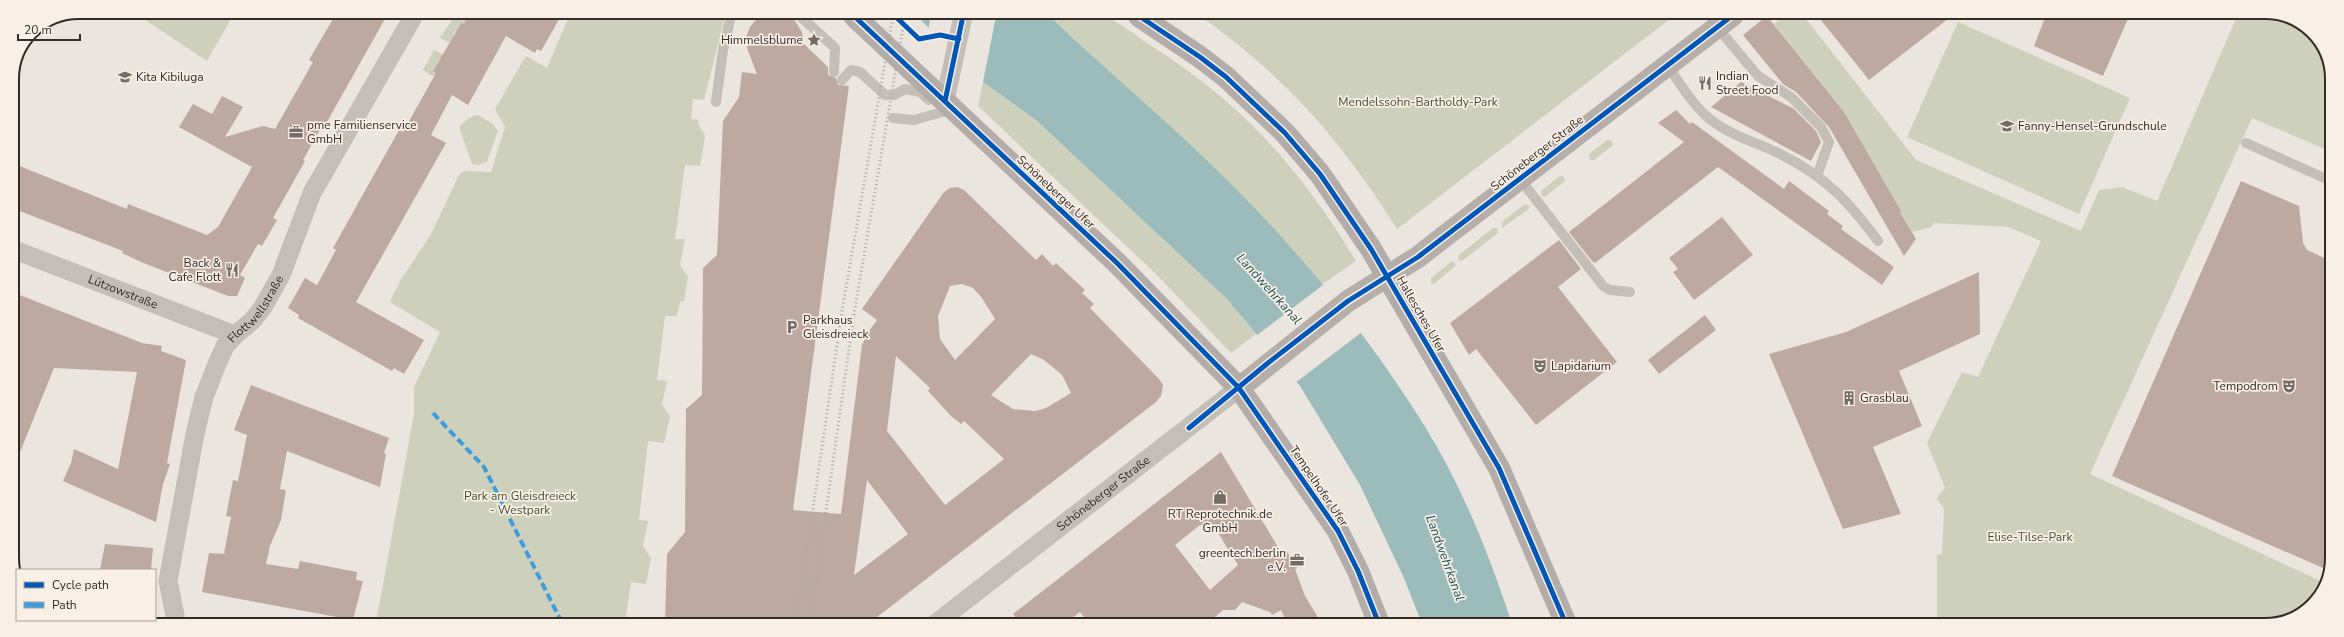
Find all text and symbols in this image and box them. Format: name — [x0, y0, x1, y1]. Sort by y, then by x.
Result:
scale bar — [18, 16, 80, 42]
text: 20 m — [24, 22, 52, 38]
place label: Himmelsblume — [721, 32, 803, 48]
place icon: Himmelsblume — [806, 32, 822, 48]
place label: Indian Street Food — [1716, 68, 1779, 98]
school or university icon: Kita Kibiluga — [117, 69, 133, 85]
place label: Kita Kibiluga — [136, 69, 204, 85]
restaurant icon: Indian Street Food — [1697, 75, 1713, 91]
park label: Mendelssohn-Bartholdy-Park — [1338, 94, 1499, 110]
street label: Schöneberger Straße — [1487, 112, 1587, 194]
place label: pme Familienservice GmbH — [307, 117, 417, 147]
school or university icon: Fanny-Hensel-Grundschule — [1999, 118, 2015, 134]
place label: Fanny-Hensel-Grundschule — [2018, 118, 2167, 134]
office icon: pme Familienservice GmbH — [288, 124, 304, 140]
street label: Schöneberger Ufer — [1014, 152, 1099, 233]
water label: Landwehrkanal — [1232, 249, 1306, 329]
place label: Back & Cafe Flott — [169, 255, 222, 285]
restaurant icon: Back & Cafe Flott — [224, 262, 240, 278]
street label: Lützowstraße — [86, 271, 160, 313]
street label: Flottwellstraße — [224, 272, 287, 346]
street label: Hallesches Ufer — [1393, 273, 1450, 356]
place label: Parkhaus Gleisdreieck — [803, 312, 869, 342]
parking icon: Parkhaus Gleisdreieck — [784, 319, 800, 335]
theatre icon: Lapidarium — [1532, 358, 1548, 374]
place label: Lapidarium — [1551, 358, 1611, 374]
place label: Tempodrom — [2213, 378, 2278, 394]
theatre icon: Tempodrom — [2281, 378, 2297, 394]
building icon: Grasblau — [1841, 390, 1857, 406]
place label: Grasblau — [1860, 390, 1909, 406]
street label: Tempelhofer Ufer — [1286, 442, 1352, 530]
street label: Schöneberger Straße — [1053, 452, 1153, 535]
park label: Park am Gleisdreieck - Westpark — [464, 488, 577, 518]
shop icon: RT Reprotechnik.de GmbH — [1212, 489, 1228, 505]
place label: RT Reprotechnik.de GmbH — [1168, 506, 1272, 536]
water label: Landwehrkanal — [1421, 513, 1469, 604]
park label: Elise-Tilse-Park — [1987, 529, 2073, 545]
place label: greentech.berlin e.V. — [1199, 545, 1286, 575]
office icon: greentech.berlin e.V. — [1289, 552, 1305, 568]
legend — [16, 569, 156, 621]
text: Cycle path — [52, 577, 109, 593]
text: Path — [52, 597, 77, 613]

